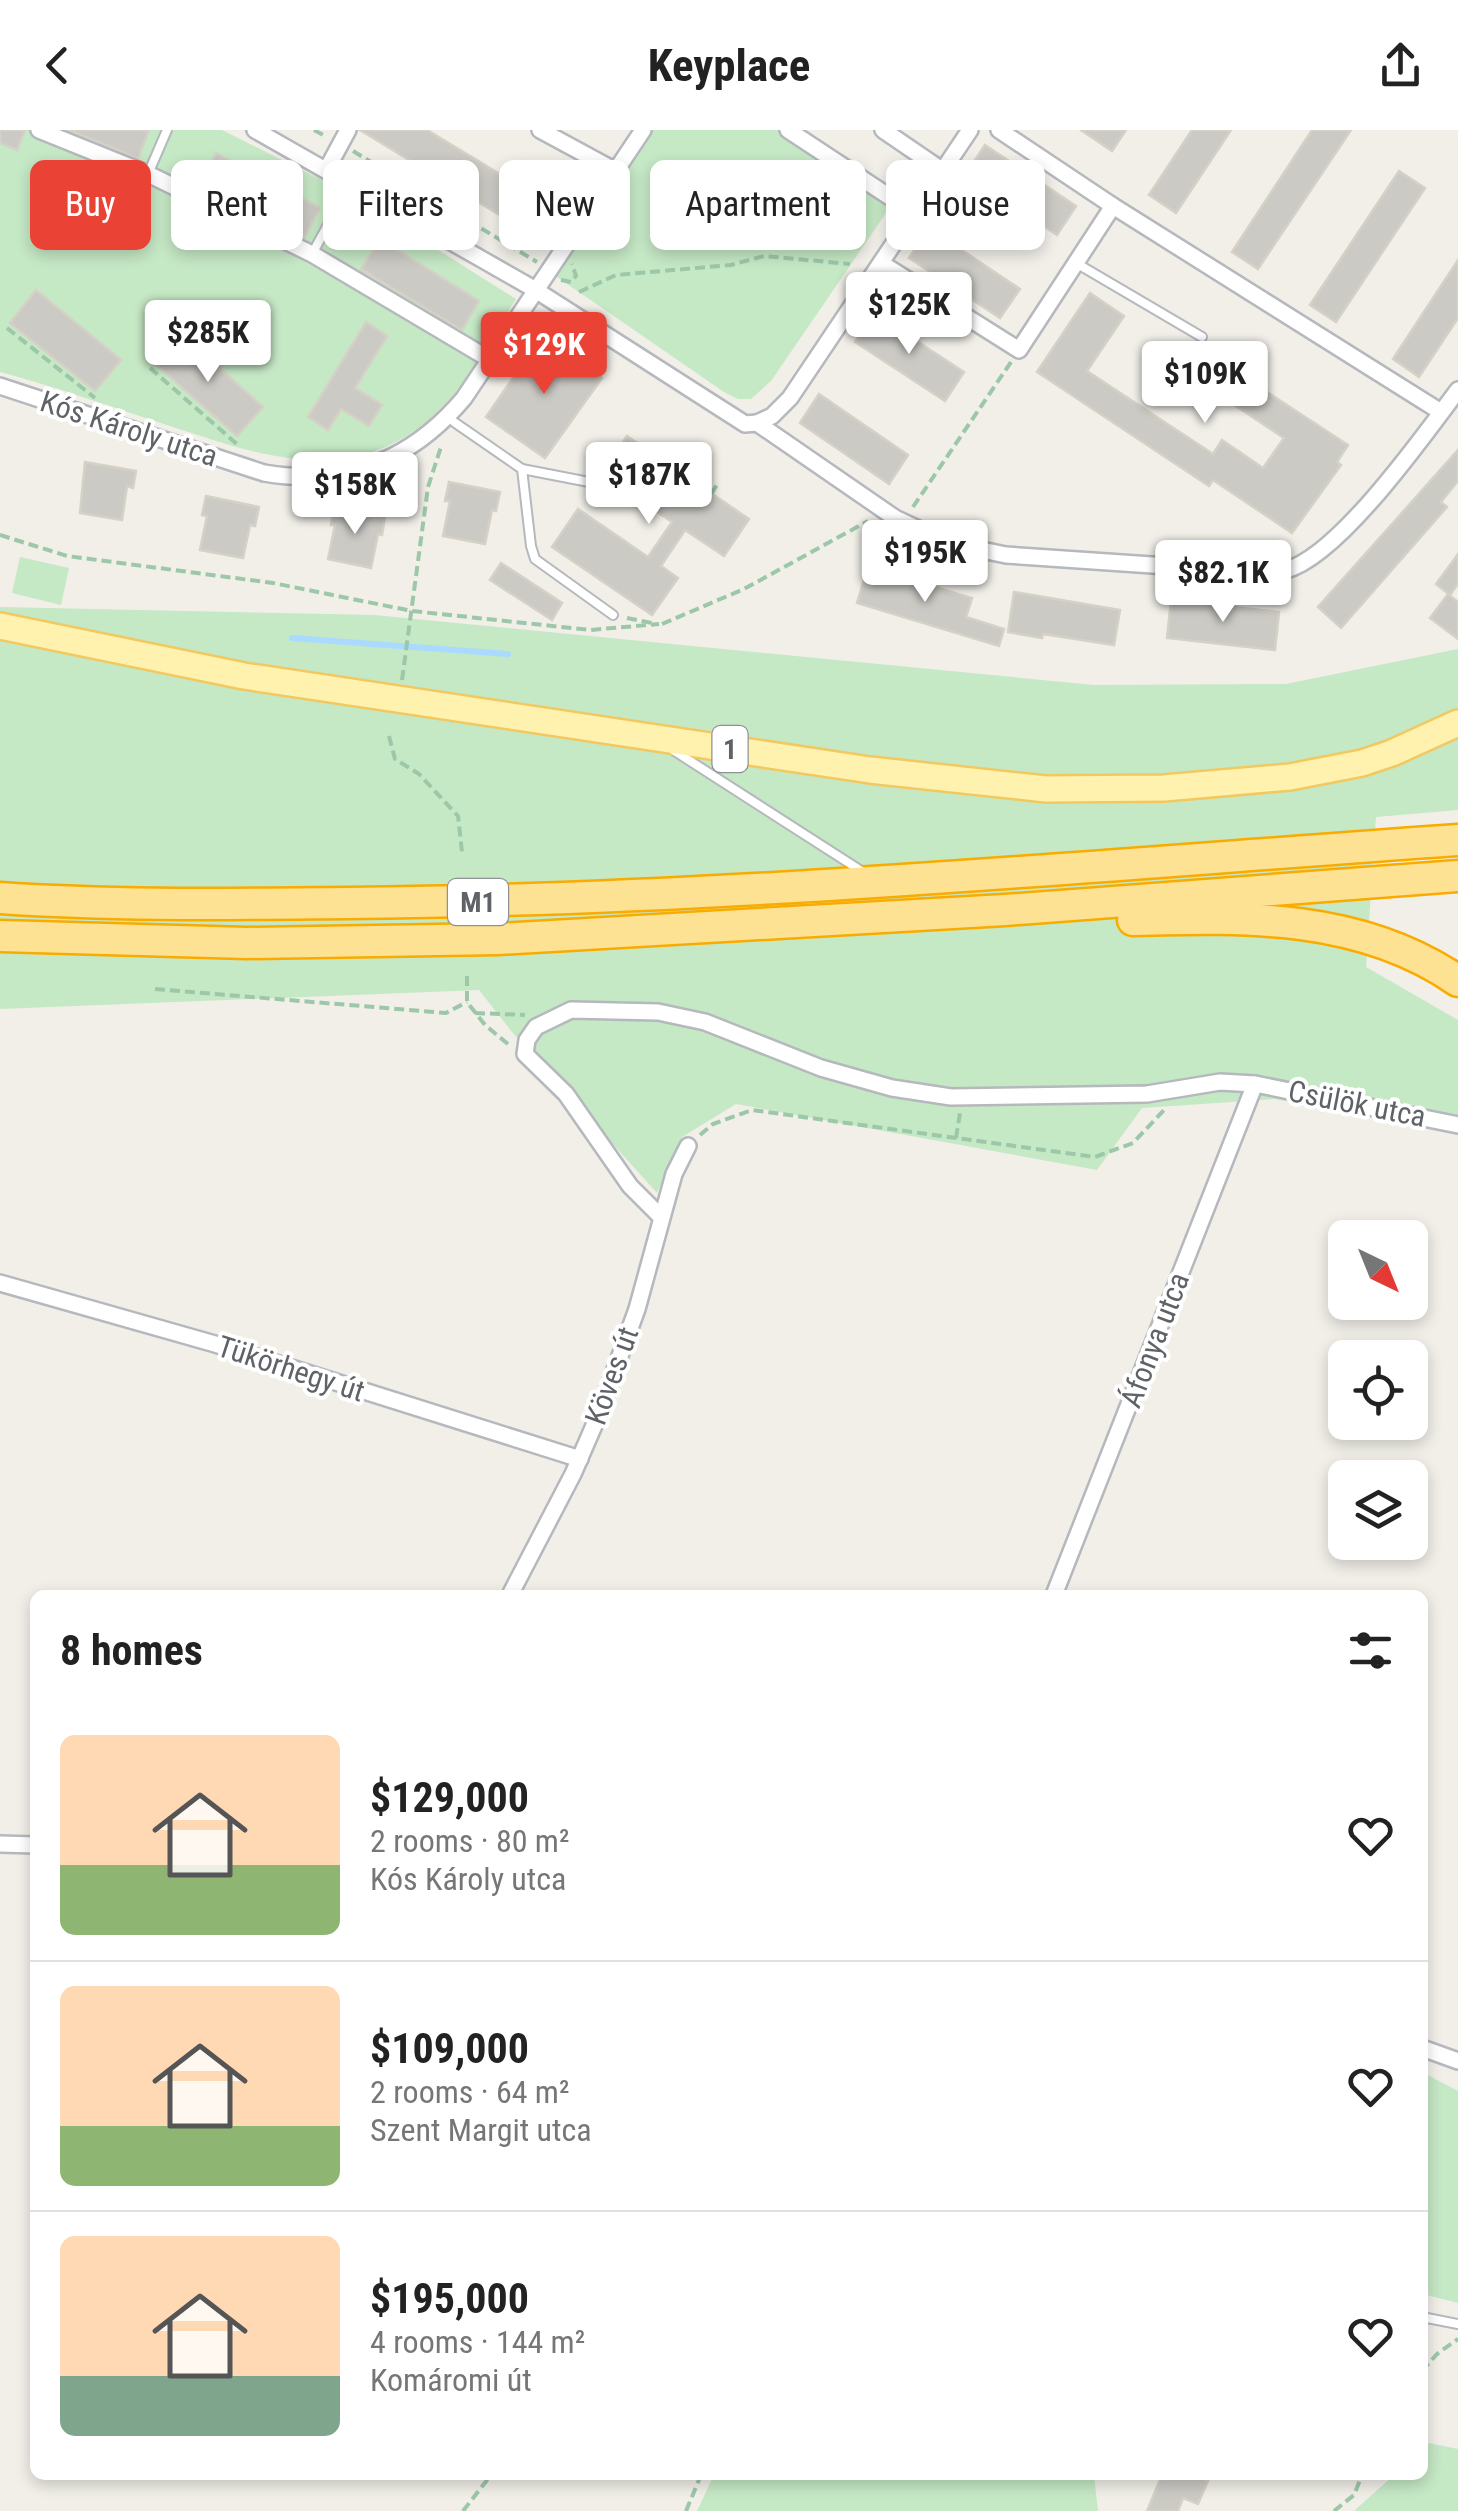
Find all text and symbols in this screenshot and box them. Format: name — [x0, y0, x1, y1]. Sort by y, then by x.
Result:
icon: back — [30, 38, 85, 93]
icon: share — [1373, 38, 1428, 93]
text: Keyplace — [648, 39, 810, 92]
chip: Buy — [30, 160, 151, 250]
chip: Rent — [171, 160, 303, 250]
chip: Filters — [323, 160, 479, 250]
chip: New — [499, 160, 630, 250]
chip: Apartment — [650, 160, 866, 250]
chip: House — [886, 160, 1045, 250]
pin: $125K — [839, 272, 979, 357]
text: $125K — [868, 285, 950, 323]
pin: $285K — [138, 300, 278, 385]
pin: $129K — [474, 312, 614, 397]
text: $285K — [167, 313, 249, 351]
text: $129K — [503, 325, 585, 363]
pin: $109K — [1135, 341, 1275, 426]
text: $109K — [1164, 354, 1246, 392]
street label: Kós Károly utca — [36, 383, 222, 474]
pin: $187K — [579, 442, 719, 527]
pin: $158K — [285, 452, 425, 537]
text: $187K — [608, 455, 690, 493]
text: $158K — [314, 465, 396, 503]
pin: $195K — [855, 520, 995, 605]
text: $195K — [884, 533, 966, 571]
pin: $82.1K — [1142, 540, 1304, 625]
text: $82.1K — [1177, 553, 1269, 591]
road number: 1 — [712, 726, 748, 772]
road number: M1 — [448, 879, 508, 925]
street label: Csülök utca — [1285, 1073, 1429, 1134]
north arrow — [1328, 1220, 1428, 1320]
map controls — [1328, 1220, 1428, 1560]
street label: Áfonya utca — [1113, 1267, 1196, 1412]
street label: Köves út — [578, 1322, 645, 1429]
street label: Tükörhegy út — [213, 1328, 369, 1409]
button: locate — [1328, 1340, 1428, 1440]
button: layers — [1328, 1460, 1428, 1560]
icon: filters — [1343, 1623, 1398, 1678]
text: 8 homes — [60, 1626, 203, 1675]
text: $129,000 — [370, 1773, 529, 1822]
icon: home — [140, 1775, 260, 1895]
icon: heart — [1343, 1808, 1398, 1863]
text: 2 rooms · 80 m² — [370, 1822, 569, 1860]
text: Kós Károly utca — [370, 1860, 566, 1898]
text: $109,000 — [370, 2024, 529, 2073]
icon: home — [140, 2026, 260, 2146]
icon: heart — [1343, 2059, 1398, 2114]
text: 2 rooms · 64 m² — [370, 2073, 569, 2111]
text: Szent Margit utca — [370, 2111, 592, 2149]
text: $195,000 — [370, 2274, 529, 2323]
icon: home — [140, 2276, 260, 2396]
icon: heart — [1343, 2309, 1398, 2364]
text: 4 rooms · 144 m² — [370, 2323, 585, 2361]
text: Komáromi út — [370, 2361, 532, 2399]

